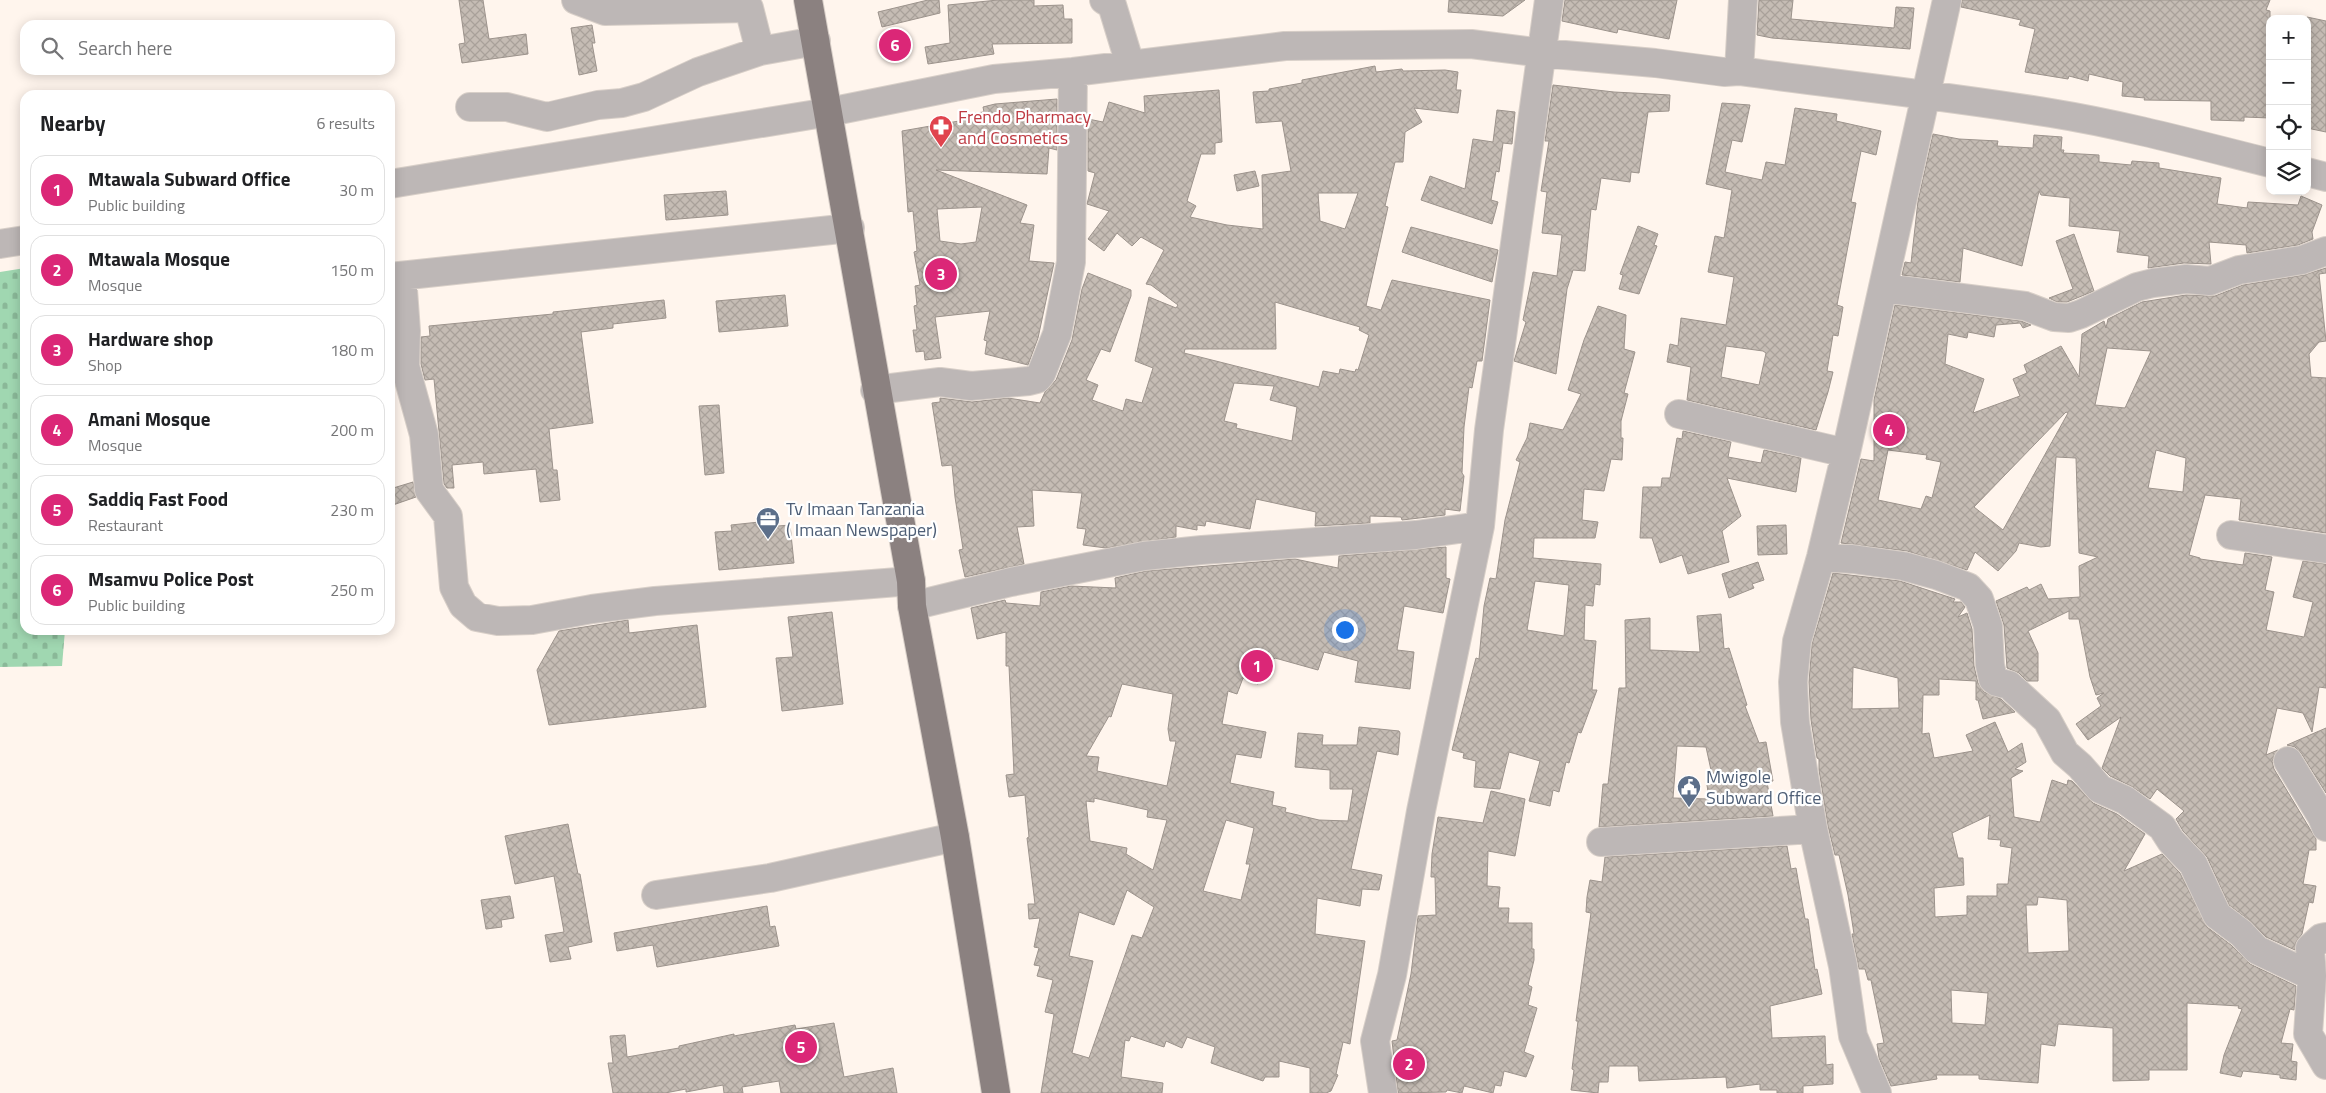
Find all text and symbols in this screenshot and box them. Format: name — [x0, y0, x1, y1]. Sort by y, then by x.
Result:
map controls — [2266, 15, 2311, 195]
button: + — [2266, 15, 2311, 60]
search box — [20, 20, 395, 75]
pin: 6 — [879, 26, 911, 64]
text: Search here — [78, 33, 172, 62]
icon: search — [38, 34, 66, 62]
button: − — [2266, 60, 2311, 105]
place label: Frendo Pharmacy and Cosmetics — [958, 103, 1091, 151]
button: locate — [2266, 105, 2311, 150]
text: Nearby — [40, 107, 105, 139]
text: 6 results — [316, 111, 375, 135]
pharmacy icon: Frendo Pharmacy and Cosmetics — [928, 114, 954, 148]
button: layers — [2266, 150, 2311, 195]
text: Mtawala Subward Office — [88, 164, 290, 193]
text: 1 — [53, 178, 61, 202]
text: 30 m — [339, 178, 374, 202]
text: Public building — [88, 193, 185, 217]
text: Mtawala Mosque — [88, 244, 230, 273]
pin: 3 — [925, 255, 957, 293]
text: 2 — [53, 258, 61, 282]
text: 150 m — [330, 258, 374, 282]
text: Mosque — [88, 273, 142, 297]
text: Hardware shop — [88, 324, 213, 353]
text: 3 — [53, 338, 61, 362]
text: 180 m — [330, 338, 374, 362]
text: Shop — [88, 353, 122, 377]
text: Amani Mosque — [88, 404, 210, 433]
pin: 4 — [1873, 411, 1905, 449]
text: 4 — [53, 418, 61, 442]
text: 200 m — [330, 418, 374, 442]
text: Mosque — [88, 433, 142, 457]
text: Saddiq Fast Food — [88, 484, 228, 513]
place label: Tv Imaan Tanzania ( Imaan Newspaper) — [786, 495, 937, 543]
text: 5 — [53, 498, 61, 522]
text: 230 m — [330, 498, 374, 522]
office icon: Tv Imaan Tanzania ( Imaan Newspaper) — [755, 506, 781, 540]
text: Restaurant — [88, 513, 163, 537]
text: Msamvu Police Post — [88, 564, 254, 593]
text: 6 — [53, 578, 61, 602]
text: 250 m — [330, 578, 374, 602]
text: Public building — [88, 593, 185, 617]
your location — [1332, 617, 1358, 643]
pin: 1 — [1241, 647, 1273, 685]
place label: Mwigole Subward Office — [1706, 763, 1821, 811]
public building icon: Mwigole Subward Office — [1676, 774, 1702, 808]
pin: 5 — [785, 1028, 817, 1066]
pin: 2 — [1393, 1045, 1425, 1083]

